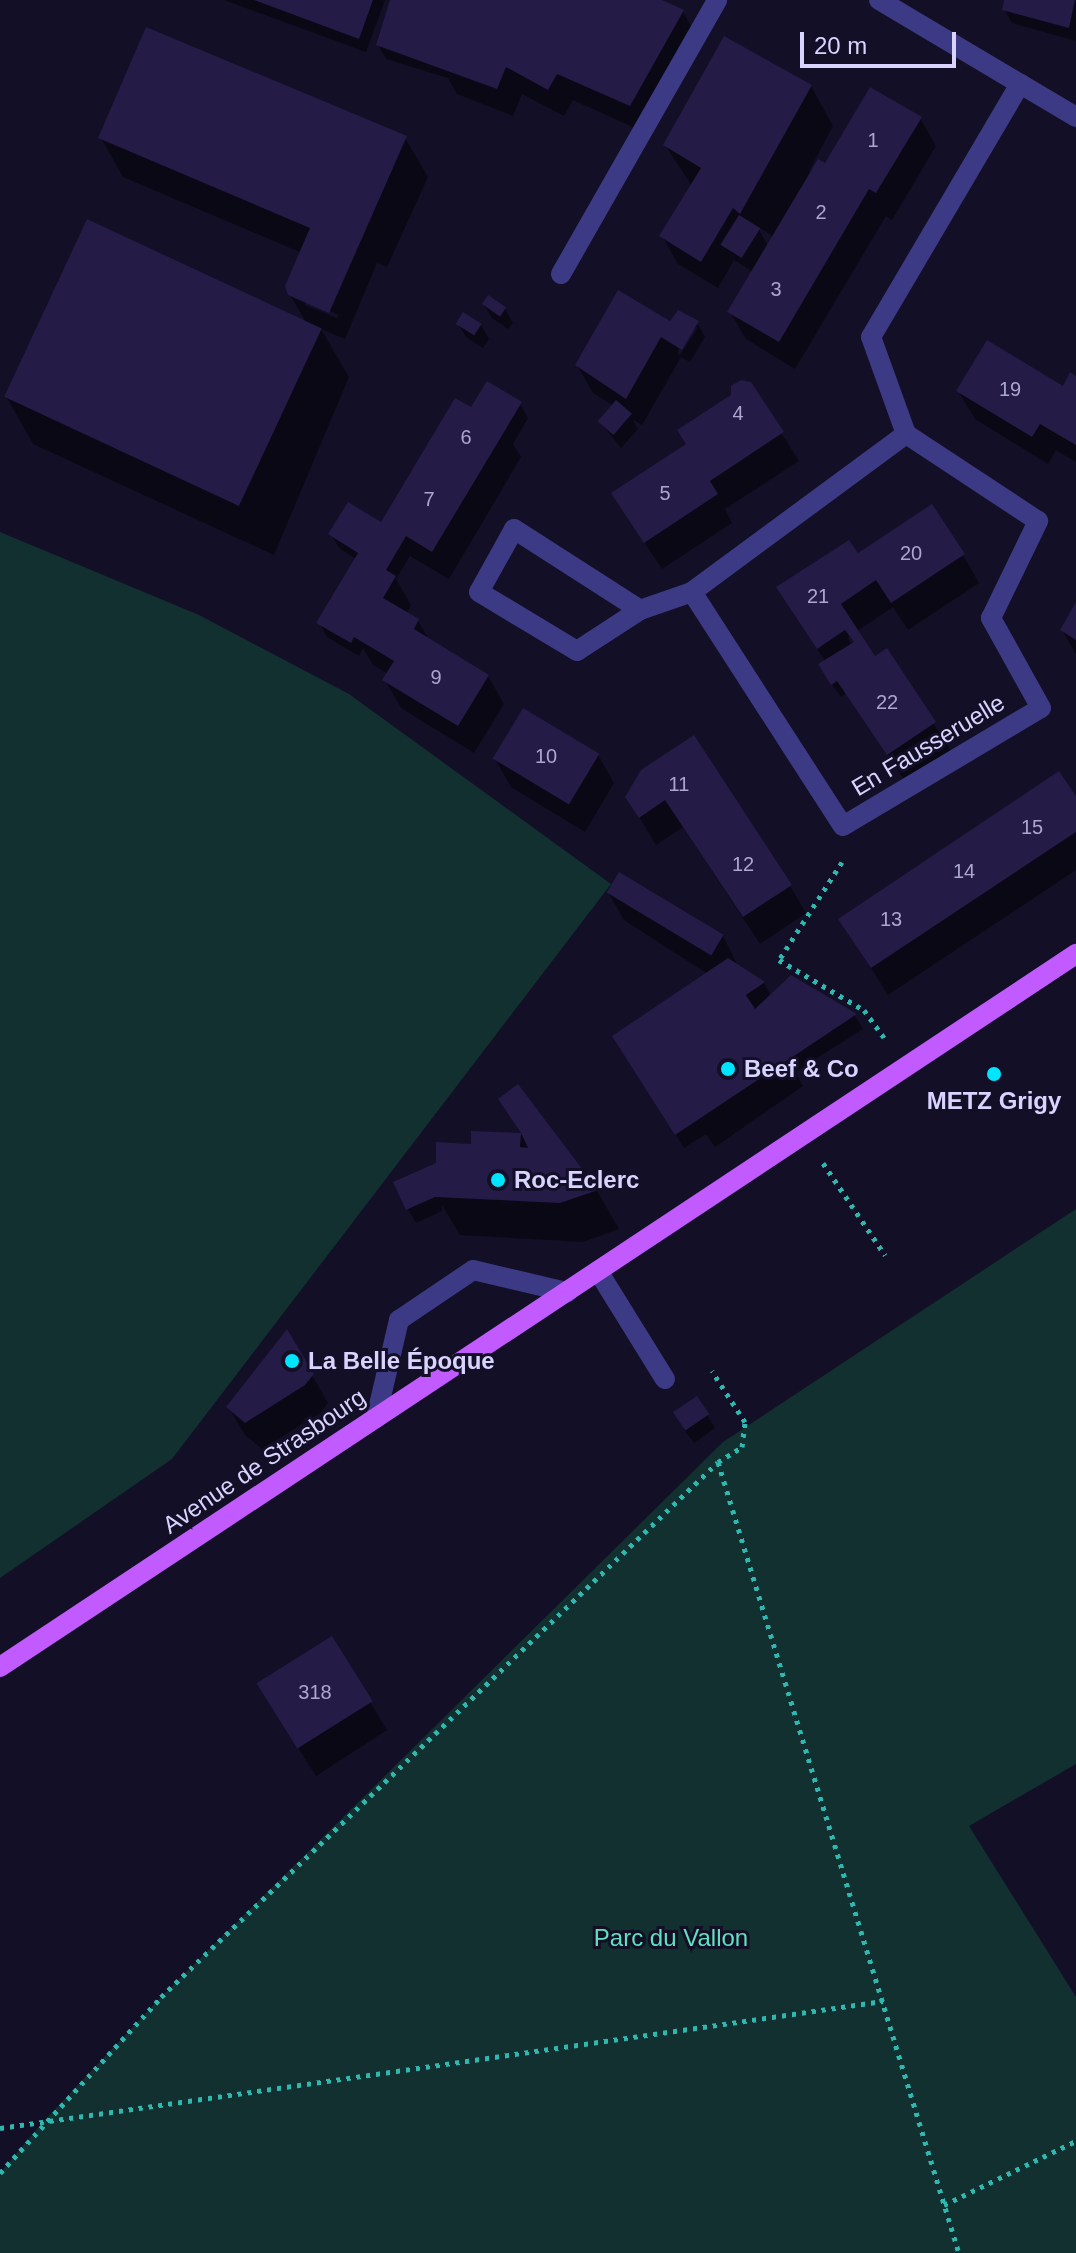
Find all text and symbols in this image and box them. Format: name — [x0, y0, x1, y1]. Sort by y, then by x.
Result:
scale bar — [804, 16, 960, 66]
text: 20 m — [814, 32, 867, 59]
house number: 1 — [867, 128, 879, 152]
house number: 2 — [815, 200, 827, 224]
house number: 3 — [770, 277, 782, 301]
house number: 19 — [999, 377, 1021, 401]
house number: 4 — [732, 401, 744, 425]
house number: 6 — [460, 425, 472, 449]
house number: 5 — [659, 481, 671, 505]
house number: 7 — [423, 487, 435, 511]
house number: 20 — [900, 541, 922, 565]
house number: 21 — [807, 584, 829, 608]
house number: 9 — [430, 665, 442, 689]
street label: En Fausseruelle — [846, 688, 1010, 802]
house number: 22 — [876, 690, 898, 714]
house number: 10 — [535, 744, 557, 768]
house number: 11 — [669, 772, 689, 796]
house number: 15 — [1021, 815, 1043, 839]
house number: 12 — [732, 852, 754, 876]
house number: 14 — [953, 859, 975, 883]
house number: 13 — [880, 907, 902, 931]
place label: Beef & Co — [744, 1055, 859, 1083]
marker: Beef & Co — [719, 1060, 737, 1078]
marker: METZ Grigy — [985, 1065, 1003, 1083]
place label: METZ Grigy — [927, 1087, 1061, 1115]
place label: Roc-Eclerc — [514, 1166, 639, 1194]
marker: Roc-Eclerc — [489, 1171, 507, 1189]
place label: La Belle Époque — [308, 1347, 495, 1375]
marker: La Belle Époque — [283, 1352, 301, 1370]
street label: Avenue de Strasbourg — [157, 1382, 371, 1540]
house number: 318 — [298, 1680, 332, 1704]
park label: Parc du Vallon — [594, 1924, 748, 1952]

